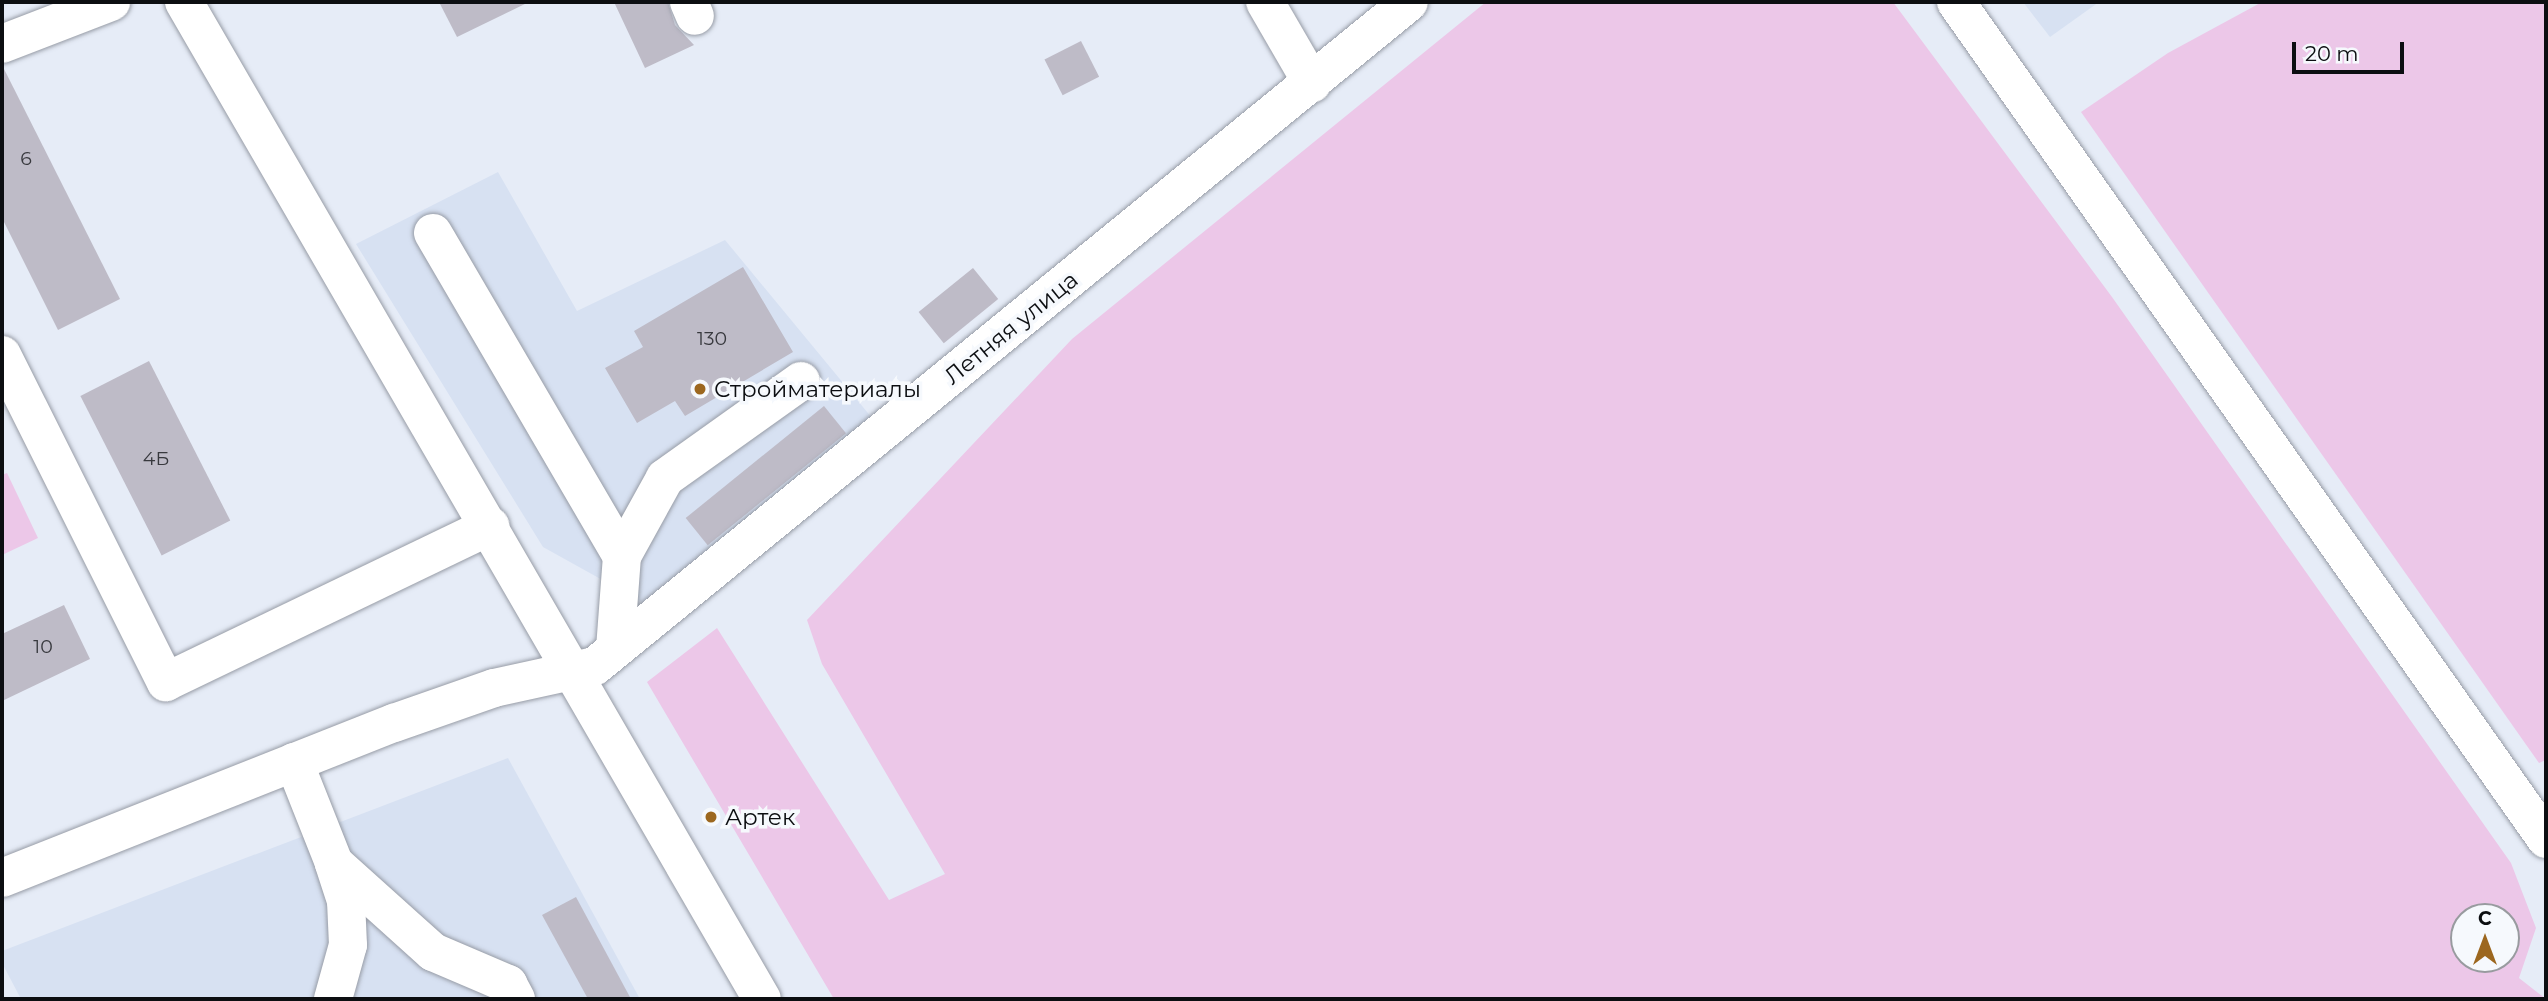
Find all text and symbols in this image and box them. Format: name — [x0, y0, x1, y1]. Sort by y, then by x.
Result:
scale bar — [2296, 28, 2408, 72]
text: 20 m — [2305, 41, 2359, 66]
house number: 6 — [20, 148, 32, 170]
street label: Летняя улица — [939, 266, 1083, 390]
house number: 130 — [697, 328, 727, 350]
place label: Стройматериалы — [714, 375, 921, 403]
marker: Стройматериалы — [692, 381, 708, 397]
house number: 4Б — [143, 448, 169, 470]
house number: 10 — [33, 636, 53, 658]
place label: Артек — [725, 803, 795, 831]
marker: Артек — [703, 809, 719, 825]
north arrow — [2450, 903, 2520, 973]
text: С — [2478, 907, 2492, 930]

